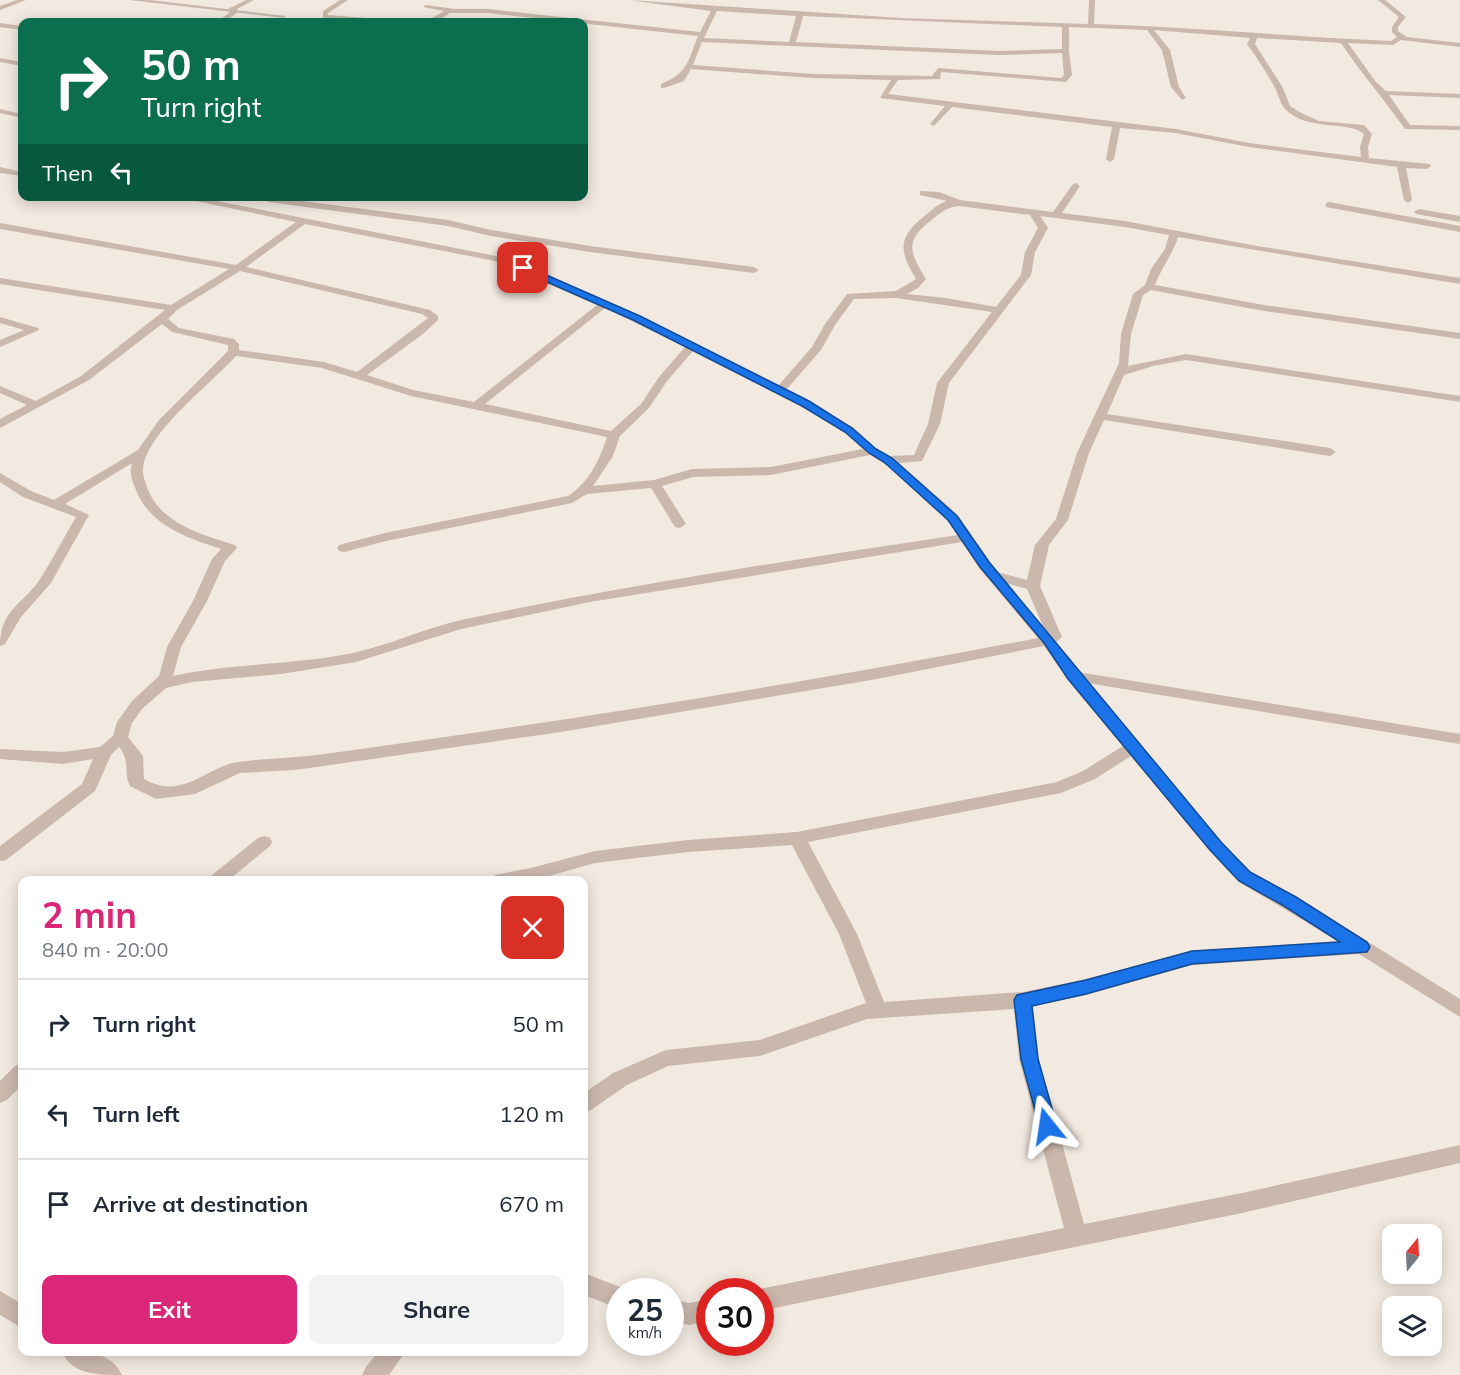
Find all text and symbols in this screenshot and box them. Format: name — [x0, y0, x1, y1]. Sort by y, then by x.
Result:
text: 50 m — [141, 38, 241, 91]
icon: right — [42, 42, 120, 120]
text: Turn right — [141, 90, 261, 124]
icon: left — [105, 156, 138, 189]
text: Then — [42, 159, 93, 187]
pin — [497, 242, 548, 293]
icon: arrive — [506, 251, 539, 284]
text: 2 min — [42, 892, 137, 937]
button: close — [501, 896, 564, 959]
text: 840 m · 20:00 — [42, 937, 168, 962]
icon: right — [42, 1008, 75, 1041]
text: Turn right — [93, 1010, 196, 1038]
text: 50 m — [513, 1010, 564, 1038]
position arrow — [1015, 1094, 1079, 1158]
icon: left — [42, 1098, 75, 1131]
text: Turn left — [93, 1100, 180, 1128]
text: 120 m — [499, 1100, 564, 1128]
icon: arrive — [42, 1188, 75, 1221]
text: Arrive at destination — [93, 1190, 308, 1218]
text: 670 m — [499, 1190, 564, 1218]
north arrow — [1382, 1224, 1442, 1284]
map controls — [1382, 1224, 1442, 1356]
button: Exit — [42, 1275, 297, 1344]
button: Share — [309, 1275, 564, 1344]
speed limit sign: 30 — [696, 1278, 774, 1356]
text: 25 — [627, 1291, 663, 1329]
button: layers — [1382, 1296, 1442, 1356]
text: km/h — [628, 1323, 662, 1342]

